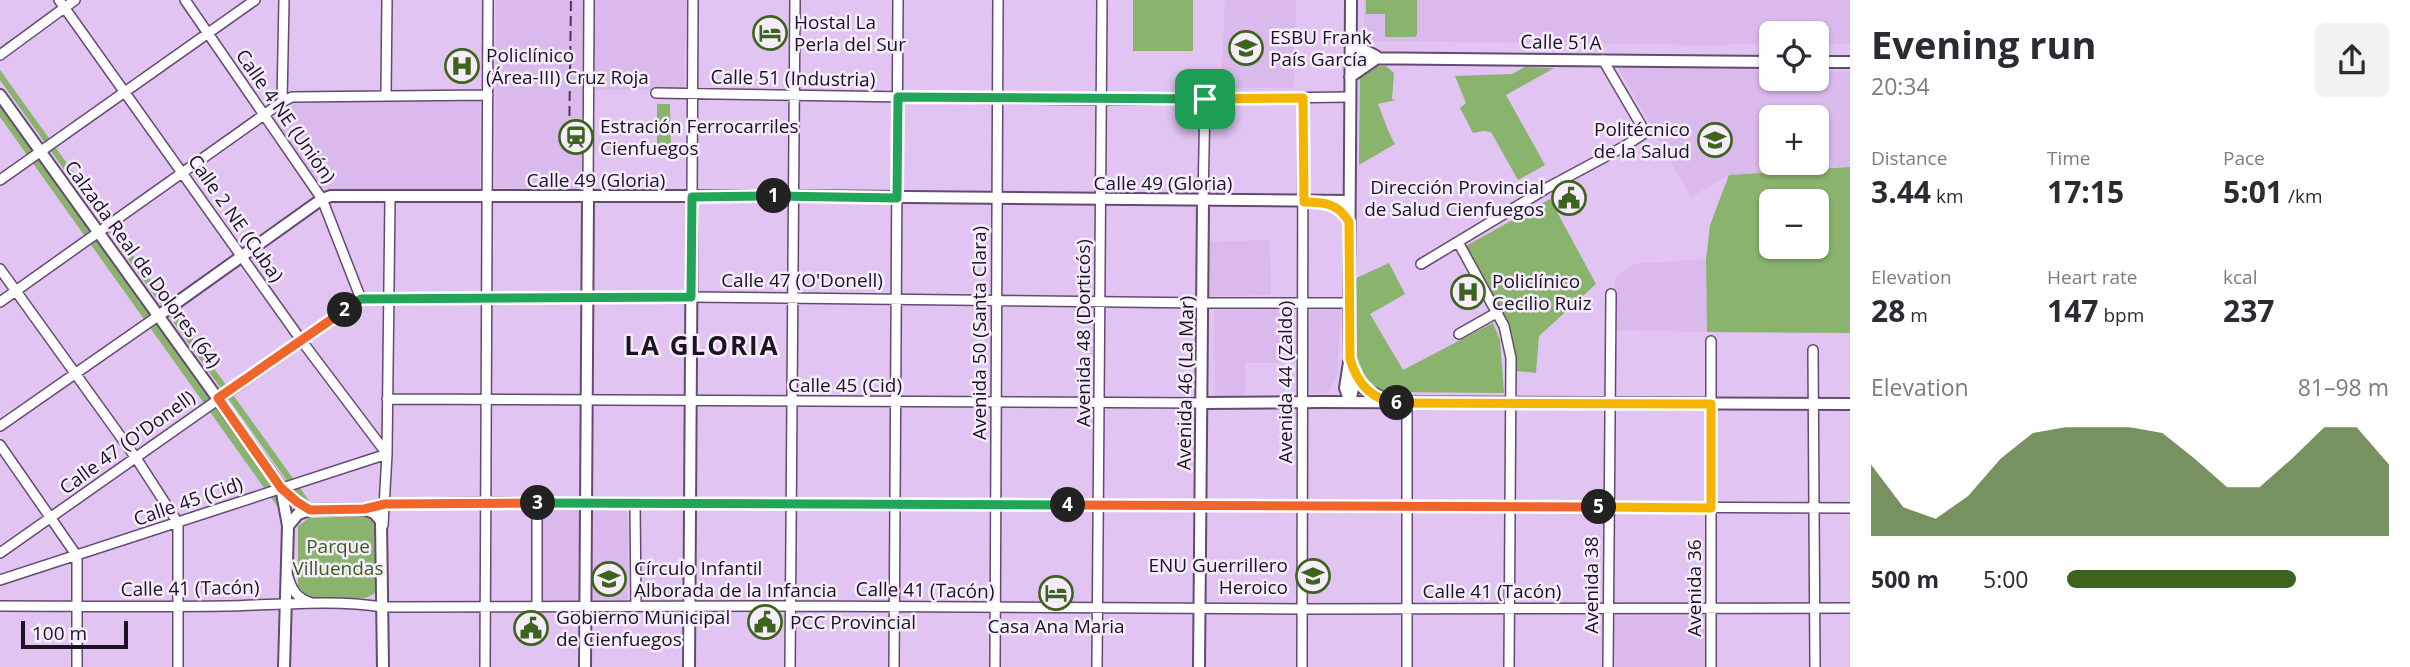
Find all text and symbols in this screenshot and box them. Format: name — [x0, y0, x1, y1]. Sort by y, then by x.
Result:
place label: Hostal La Perla del Sur — [794, 9, 906, 57]
hotel icon: Hostal La Perla del Sur — [751, 14, 789, 52]
text: Evening run — [1871, 18, 2096, 70]
map controls — [1759, 21, 1829, 259]
button: locate — [1759, 21, 1829, 91]
button: share — [2315, 23, 2389, 97]
place label: ESBU Frank País García — [1270, 24, 1372, 72]
street label: Calle 51A — [1520, 28, 1602, 56]
school or university icon: ESBU Frank País García — [1227, 29, 1265, 67]
place label: Policlínico (Área-III) Cruz Roja — [486, 42, 649, 90]
street label: Calle 4 NE (Unión) — [230, 44, 342, 188]
hospital icon: Policlínico (Área-III) Cruz Roja — [443, 47, 481, 85]
street label: Calle 51 (Industria) — [710, 64, 876, 92]
pin — [1175, 69, 1235, 129]
text: 20:34 — [1871, 70, 1930, 102]
icon: arrive — [1186, 80, 1224, 118]
button: + — [1759, 105, 1829, 175]
place label: Estración Ferrocarriles Cienfuegos — [600, 113, 799, 161]
place label: Politécnico de la Salud — [1593, 116, 1690, 164]
station icon: Estración Ferrocarriles Cienfuegos — [557, 118, 595, 156]
school or university icon: Politécnico de la Salud — [1696, 121, 1734, 159]
text: Distance — [1871, 145, 1947, 171]
text: Time — [2047, 145, 2091, 171]
text: Pace — [2223, 145, 2265, 171]
street label: Calle 2 NE (Cuba) — [182, 149, 290, 287]
street label: Calzada Real de Dolores (64) — [59, 155, 227, 373]
street label: Calle 49 (Gloria) — [527, 167, 665, 193]
street label: Calle 49 (Gloria) — [1094, 170, 1232, 196]
text: 3.44 — [1871, 171, 1931, 212]
text: 17:15 — [2047, 171, 2124, 212]
text: 5:01 — [2223, 171, 2283, 212]
place label: Dirección Provincial de Salud Cienfuegos — [1364, 174, 1544, 222]
pin: 1 — [756, 178, 792, 214]
public building icon: Dirección Provincial de Salud Cienfuegos — [1550, 179, 1588, 217]
text: 1 — [768, 182, 779, 208]
text: km — [1931, 183, 1964, 209]
text: /km — [2283, 183, 2323, 209]
button: − — [1759, 189, 1829, 259]
street label: Avenida 50 (Santa Clara) — [966, 226, 992, 440]
street label: Avenida 48 (Dorticós) — [1070, 239, 1096, 427]
text: Elevation — [1871, 264, 1952, 290]
text: Heart rate — [2047, 264, 2137, 290]
text: kcal — [2223, 264, 2257, 290]
street label: Calle 47 (O'Donell) — [721, 267, 883, 293]
place label: Policlínico Cecilio Ruiz — [1492, 268, 1592, 316]
hospital icon: Policlínico Cecilio Ruiz — [1449, 273, 1487, 311]
text: 28 — [1871, 290, 1905, 331]
text: 147 — [2047, 290, 2098, 331]
text: 237 — [2223, 290, 2274, 331]
pin: 2 — [328, 292, 362, 328]
text: 2 — [339, 296, 350, 322]
street label: Avenida 46 (La Mar) — [1170, 296, 1200, 470]
street label: Avenida 44 (Zaldo) — [1272, 301, 1298, 463]
text: m — [1905, 302, 1928, 328]
text: bpm — [2098, 302, 2144, 328]
district label: LA GLORIA — [624, 327, 780, 363]
text: Elevation — [1871, 371, 1969, 403]
text: 81–98 m — [2298, 371, 2389, 403]
street label: Calle 45 (Cid) — [788, 372, 902, 398]
street label: Calle 47 (O'Donell) — [54, 384, 200, 500]
pin: 6 — [1380, 386, 1414, 420]
text: 6 — [1391, 389, 1402, 415]
street label: Calle 45 (Cid) — [130, 470, 246, 532]
pin: 3 — [520, 486, 556, 520]
pin: 4 — [1050, 488, 1086, 522]
text: 3 — [532, 489, 543, 515]
pin: 5 — [1582, 490, 1616, 524]
text: 4 — [1062, 491, 1073, 517]
text: 5 — [1593, 493, 1604, 519]
park label: Parque Villuendas — [293, 533, 383, 581]
street label: Avenida 38 — [1578, 536, 1604, 634]
street label: Avenida 36 — [1681, 539, 1707, 637]
place label: ENU Guerrillero Heroico — [1148, 552, 1288, 600]
place label: Círculo Infantil Alborada de la Infancia — [634, 555, 837, 603]
school or university icon: ENU Guerrillero Heroico — [1294, 557, 1332, 595]
school or university icon: Círculo Infantil Alborada de la Infancia — [590, 560, 628, 598]
text: 500 m — [1871, 563, 1939, 595]
text: 5:00 — [1983, 563, 2029, 595]
street label: Calle 41 (Tacón) — [120, 574, 260, 602]
hotel icon: Casa Ana Maria — [1037, 574, 1075, 612]
street label: Calle 41 (Tacón) — [855, 576, 995, 604]
street label: Calle 41 (Tacón) — [1423, 578, 1561, 604]
public building icon: PCC Provincial — [746, 603, 784, 641]
place label: Gobierno Municipal de Cienfuegos — [556, 604, 730, 652]
public building icon: Gobierno Municipal de Cienfuegos — [512, 609, 550, 647]
place label: PCC Provincial — [790, 609, 916, 635]
place label: Casa Ana Maria — [988, 613, 1125, 639]
scale bar — [21, 618, 128, 650]
text: 100 m — [32, 620, 87, 646]

